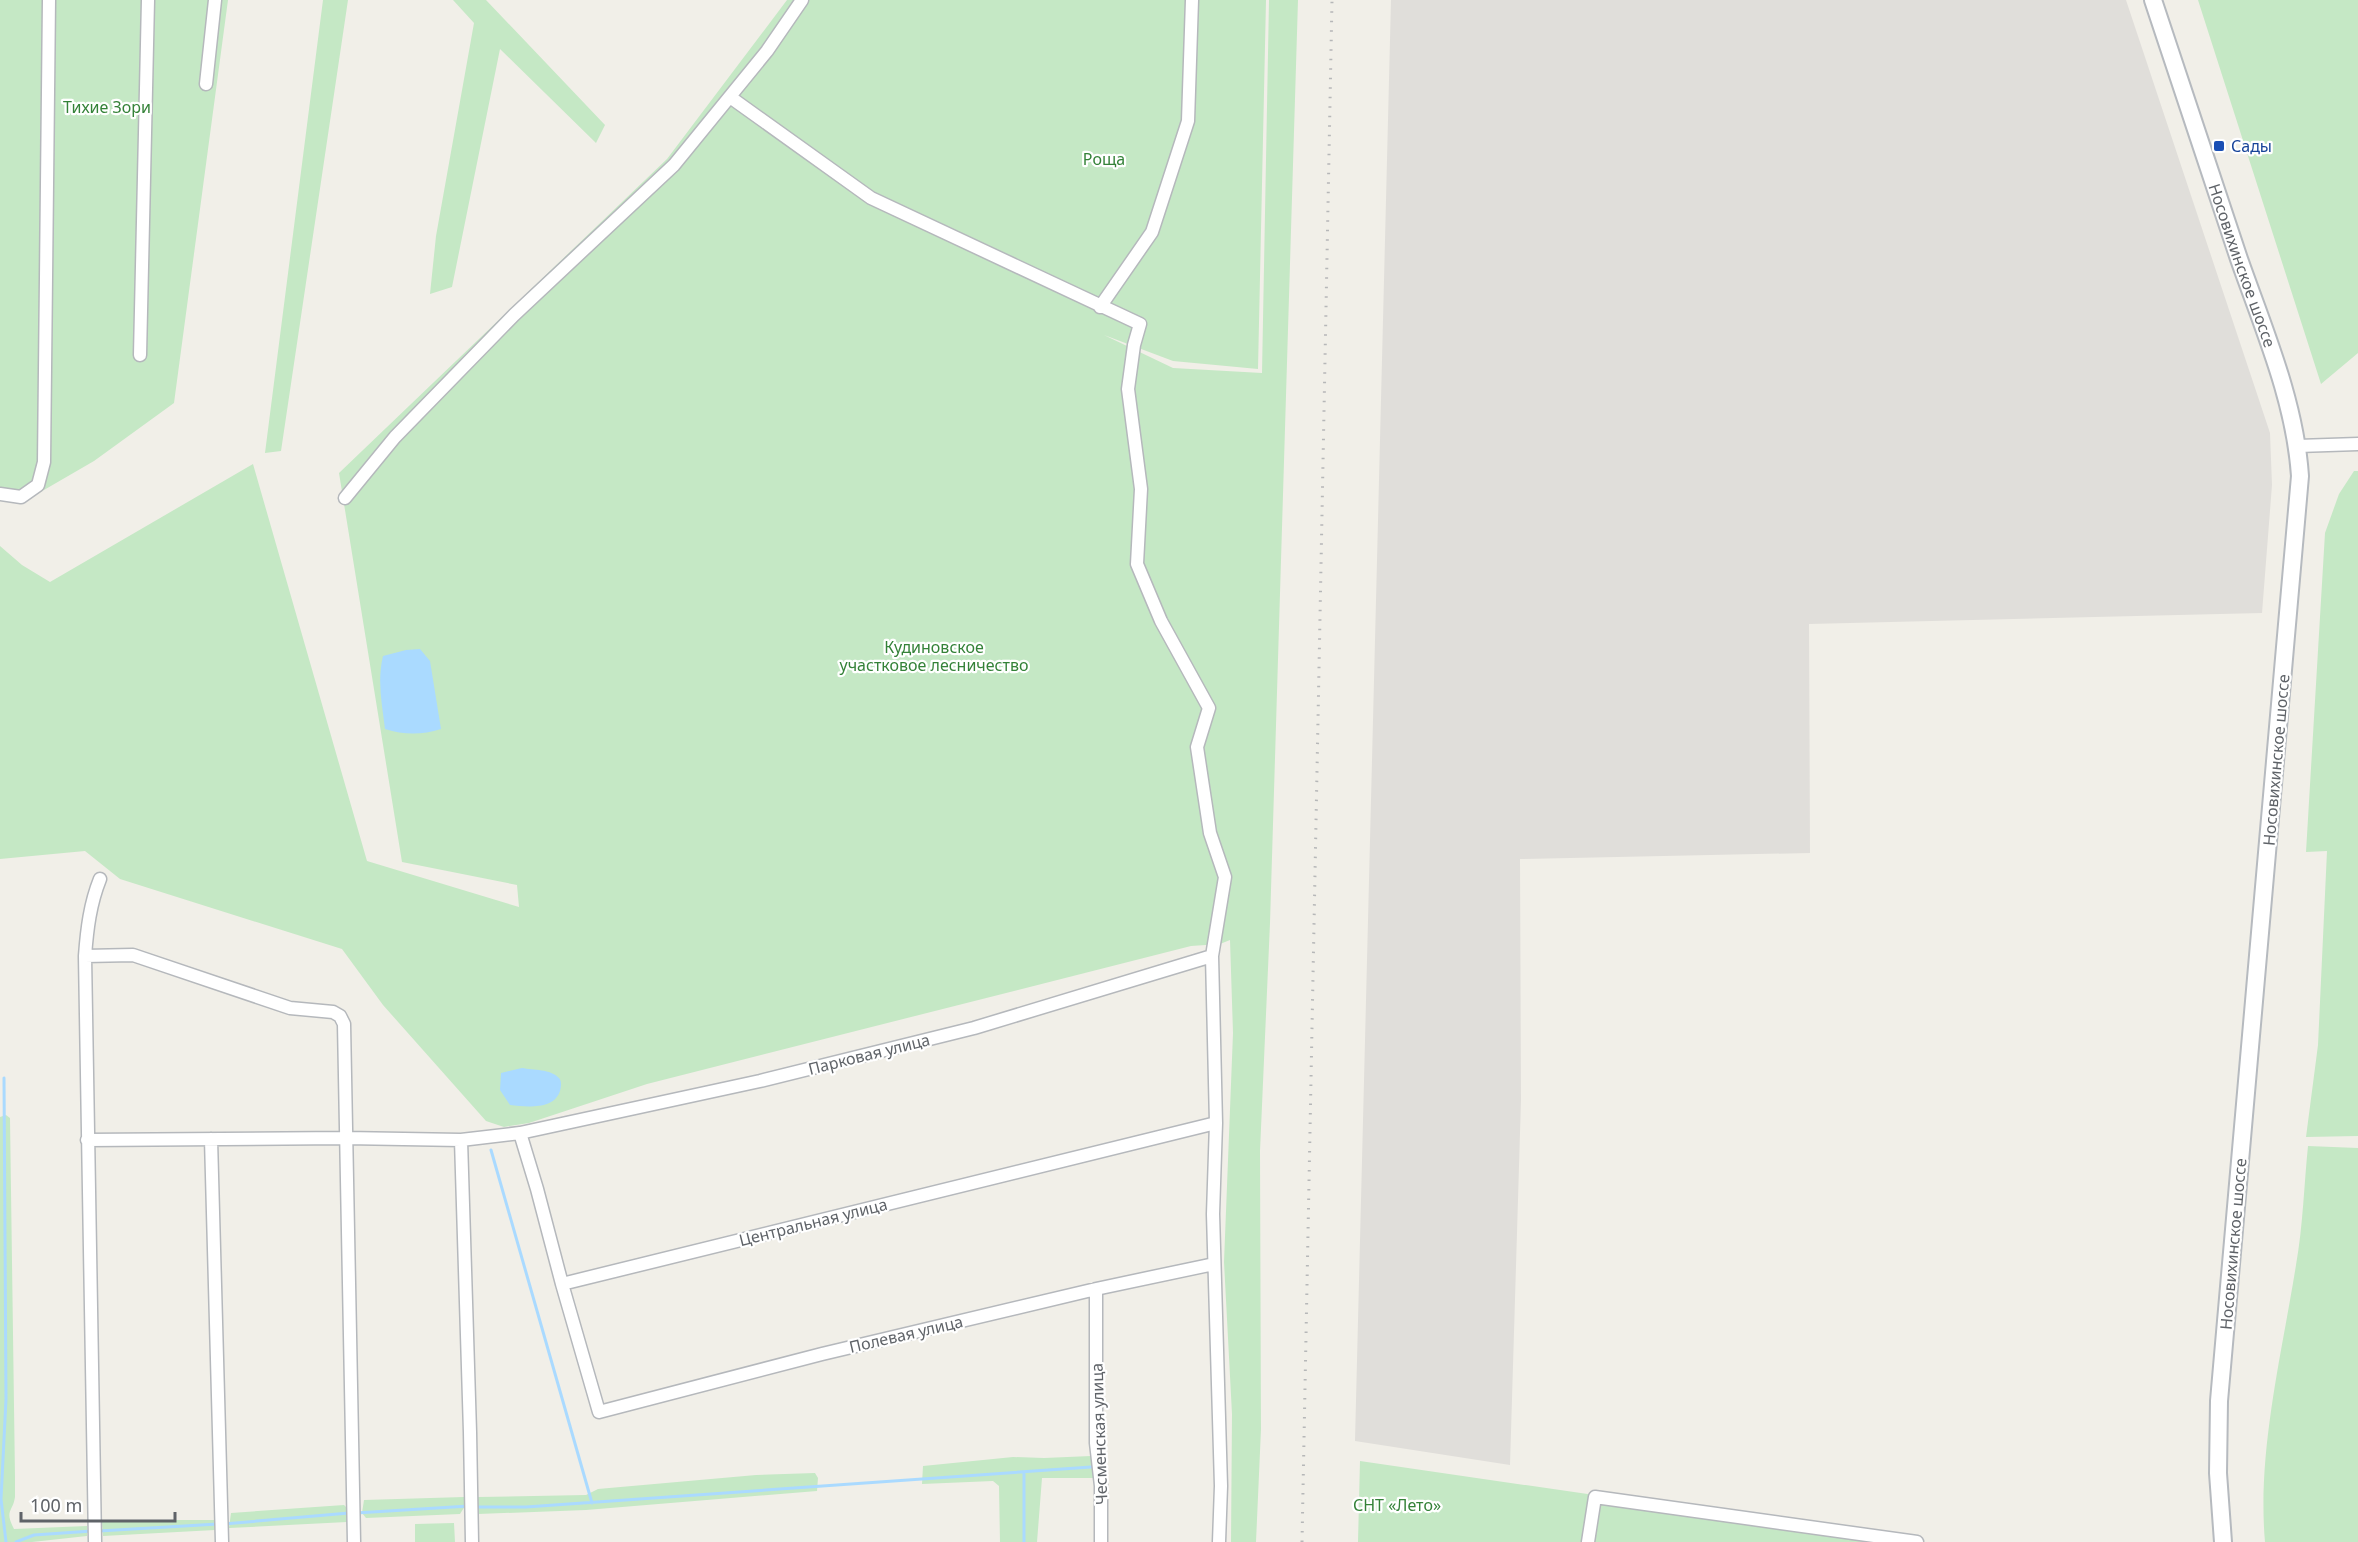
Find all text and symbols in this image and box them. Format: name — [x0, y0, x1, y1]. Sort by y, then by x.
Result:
park label: Тихие Зори — [63, 96, 151, 118]
place label: Сады — [2231, 135, 2272, 157]
marker: Сады — [2212, 139, 2226, 153]
park label: Роща — [1083, 148, 1125, 170]
street label: Носовихинское шоссе — [2204, 181, 2281, 351]
park label: Кудиновское участковое лесничество — [840, 636, 1028, 676]
street label: Носовихинское шоссе — [2258, 673, 2294, 847]
street label: Парковая улица — [806, 1028, 932, 1080]
street label: Носовихинское шоссе — [2215, 1157, 2251, 1331]
street label: Центральная улица — [737, 1193, 889, 1251]
street label: Полевая улица — [847, 1310, 965, 1358]
street label: Чесменская улица — [1086, 1363, 1112, 1505]
scale bar — [21, 1485, 176, 1523]
text: 100 m — [30, 1493, 82, 1517]
park label: СНТ «Лето» — [1353, 1494, 1441, 1516]

